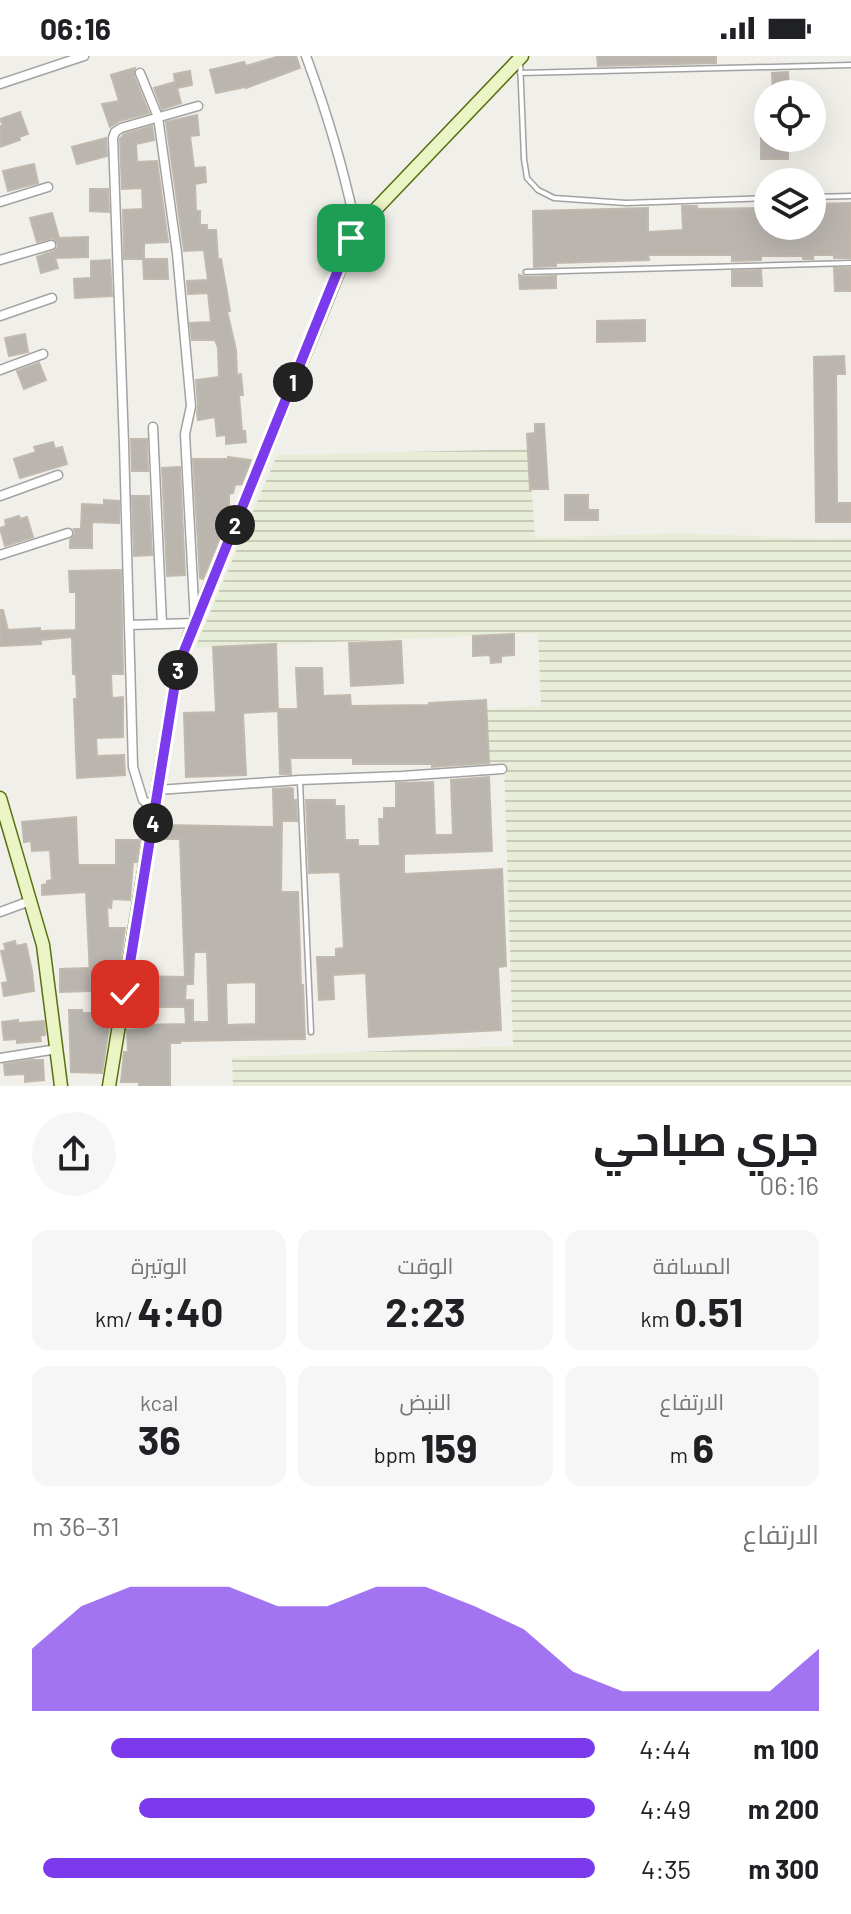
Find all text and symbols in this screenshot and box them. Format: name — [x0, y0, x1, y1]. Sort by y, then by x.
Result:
text: 06:16 — [40, 10, 111, 46]
map controls — [754, 80, 826, 240]
button: locate — [754, 80, 826, 152]
button: layers — [754, 168, 826, 240]
pin — [317, 204, 385, 272]
icon: arrive — [329, 216, 373, 260]
pin: 1 — [273, 362, 313, 402]
text: 1 — [289, 369, 297, 395]
pin: 2 — [215, 505, 255, 545]
text: 2 — [229, 512, 241, 538]
pin: 3 — [158, 650, 198, 690]
text: 3 — [172, 657, 184, 683]
pin: 4 — [133, 803, 173, 843]
text: 4 — [146, 810, 160, 836]
pin — [91, 960, 159, 1028]
icon: check — [103, 972, 147, 1016]
button: share — [32, 1112, 116, 1196]
text: جري صباحي — [593, 1112, 819, 1165]
text: 06:16 — [760, 1169, 819, 1200]
text: الوتيرة — [131, 1252, 187, 1278]
text: الوقت — [398, 1252, 454, 1278]
text: المسافة — [653, 1252, 731, 1278]
text: 4:40 — [138, 1287, 223, 1335]
text: 2:23 — [385, 1287, 466, 1335]
text: 0.51 — [674, 1287, 743, 1335]
text: /km — [95, 1305, 138, 1331]
text: km — [641, 1305, 674, 1331]
text: النبض — [400, 1388, 451, 1414]
text: الارتفاع — [660, 1388, 724, 1414]
text: kcal — [140, 1389, 178, 1415]
text: 36 — [138, 1415, 181, 1463]
text: 159 — [420, 1423, 477, 1471]
text: 6 — [692, 1423, 714, 1471]
text: bpm — [374, 1441, 420, 1467]
text: m — [670, 1441, 692, 1467]
text: 31–36 m — [32, 1510, 120, 1541]
text: الارتفاع — [743, 1518, 819, 1549]
text: 4:44 — [639, 1733, 691, 1764]
text: 100 m — [753, 1733, 819, 1764]
text: 4:49 — [640, 1793, 691, 1824]
text: 200 m — [748, 1793, 819, 1824]
text: 4:35 — [641, 1853, 691, 1884]
text: 300 m — [748, 1853, 819, 1884]

